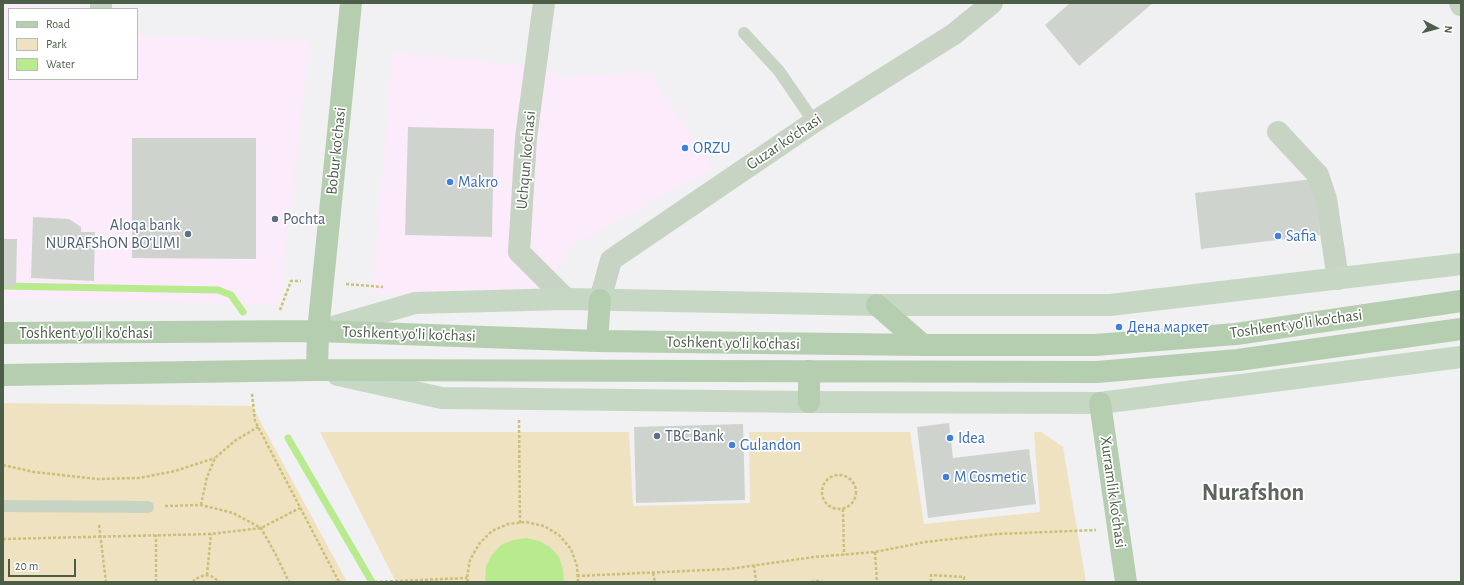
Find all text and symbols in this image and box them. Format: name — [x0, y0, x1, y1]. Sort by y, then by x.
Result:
legend — [8, 8, 138, 80]
north arrow — [1416, 8, 1456, 48]
text: Road — [46, 18, 70, 30]
text: N — [1443, 25, 1454, 34]
text: Park — [46, 38, 67, 50]
text: Water — [46, 58, 75, 70]
street label: Bobur ko‘chasi — [322, 106, 350, 196]
street label: Uchqun ko‘chasi — [512, 110, 540, 210]
street label: Guzar ko‘chasi — [743, 110, 825, 174]
place label: ORZU — [693, 138, 731, 158]
marker: ORZU — [680, 143, 690, 153]
place label: Makro — [458, 172, 498, 192]
marker: Makro — [445, 177, 455, 187]
place label: Pochta — [283, 209, 325, 229]
marker: Pochta — [270, 214, 280, 224]
place label: Aloqa bank NURAFShON BO‘LIMI — [46, 215, 180, 253]
place label: Safia — [1286, 226, 1317, 246]
marker: Aloqa bank NURAFShON BO‘LIMI — [183, 229, 193, 239]
marker: Safia — [1273, 231, 1283, 241]
street label: Toshkent yo'li ko'chasi — [1228, 305, 1364, 343]
place label: Дена маркет — [1127, 317, 1209, 337]
street label: Toshkent yo'li ko'chasi — [342, 322, 476, 346]
marker: Дена маркет — [1114, 322, 1124, 332]
street label: Toshkent yo'li ko'chasi — [19, 323, 153, 343]
street label: Toshkent yo'li ko'chasi — [666, 332, 800, 354]
place label: TBC Bank — [665, 426, 724, 446]
place label: Idea — [958, 428, 985, 448]
marker: TBC Bank — [652, 431, 662, 441]
marker: Idea — [945, 433, 955, 443]
place label: Gulandon — [740, 435, 801, 455]
street label: Xurramlik ko‘chasi — [1096, 435, 1130, 549]
marker: Gulandon — [727, 440, 737, 450]
place label: M Cosmetic — [954, 467, 1026, 487]
marker: M Cosmetic — [941, 472, 951, 482]
district label: Nurafshon — [1202, 479, 1304, 507]
scale bar — [10, 551, 78, 577]
text: 20 m — [15, 560, 38, 572]

